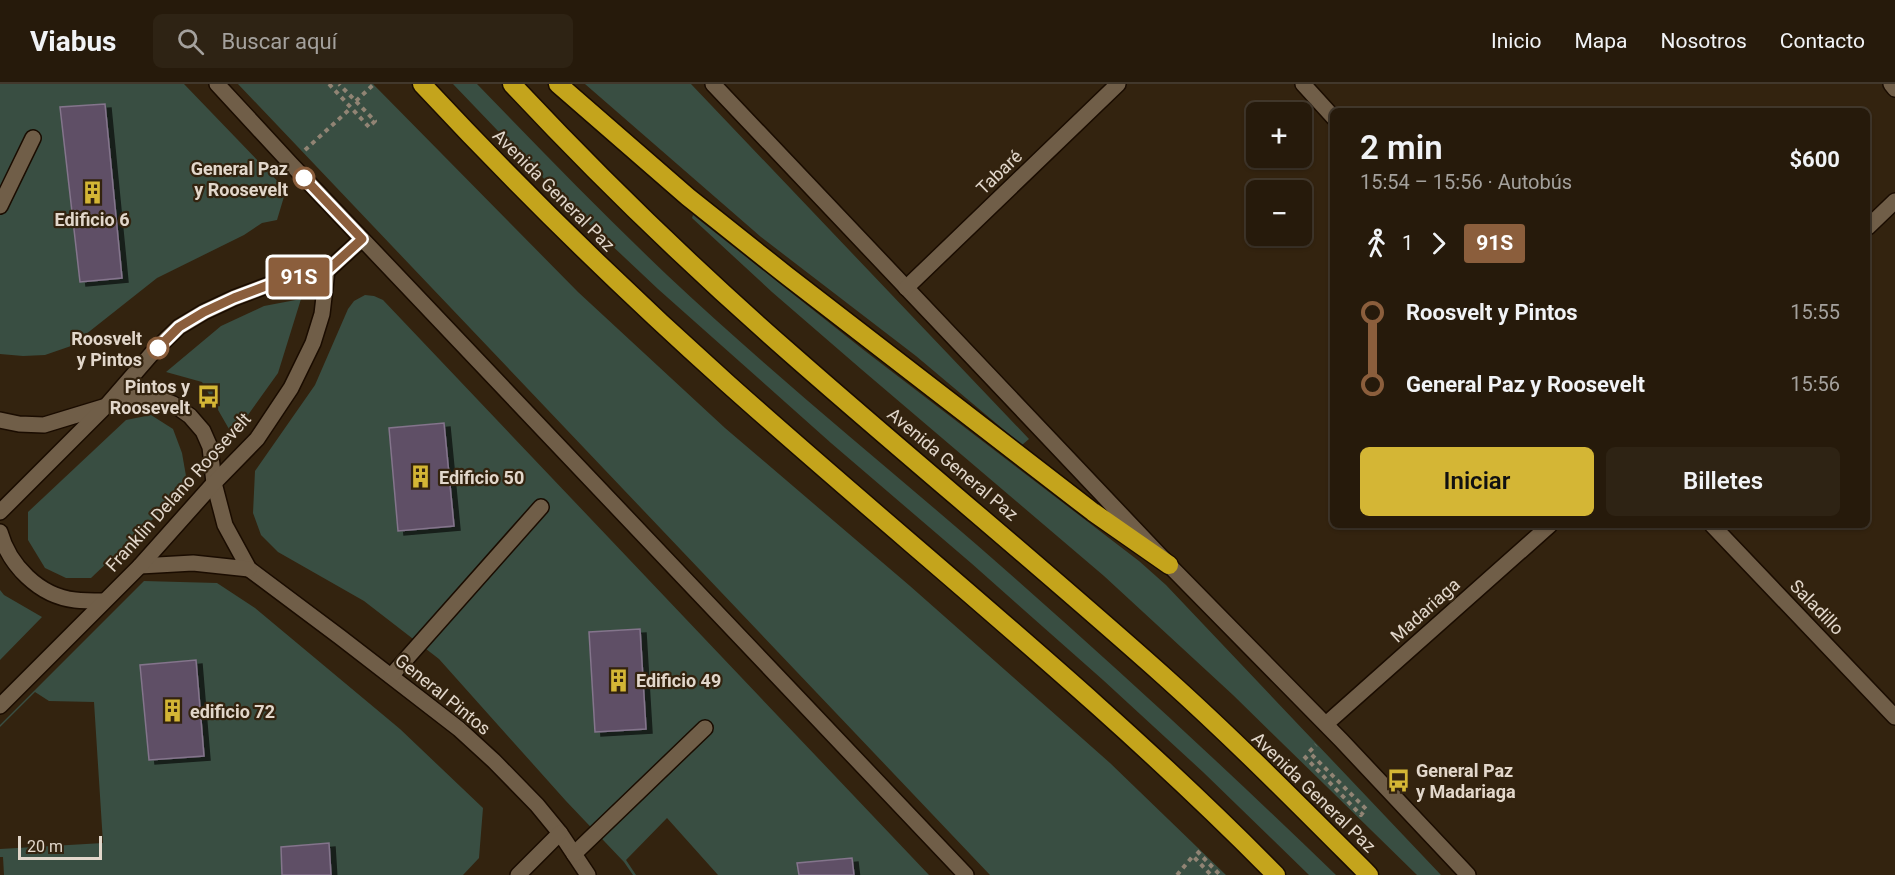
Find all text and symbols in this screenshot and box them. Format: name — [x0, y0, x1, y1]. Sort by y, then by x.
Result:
search box — [153, 14, 573, 68]
text: Viabus — [30, 25, 117, 58]
icon: search — [174, 25, 207, 58]
text: Buscar aquí — [222, 29, 337, 54]
text: Inicio — [1491, 29, 1541, 53]
text: Mapa — [1574, 29, 1627, 53]
text: Nosotros — [1660, 29, 1747, 53]
text: Contacto — [1780, 29, 1865, 53]
map controls — [1246, 102, 1312, 246]
button: + — [1246, 102, 1312, 168]
street label: Avenida General Paz — [489, 125, 619, 255]
text: 2 min — [1360, 128, 1443, 167]
street label: Tabaré — [972, 145, 1026, 199]
text: $600 — [1790, 147, 1840, 172]
place label: General Paz y Roosevelt — [191, 158, 288, 200]
marker: General Paz y Roosevelt — [293, 167, 315, 189]
text: 15:54 – 15:56 · Autobús — [1360, 170, 1572, 194]
building icon: Edificio 6 — [79, 180, 105, 206]
button: − — [1246, 180, 1312, 246]
place label: Edificio 6 — [55, 209, 129, 230]
icon: walk — [1360, 227, 1393, 260]
icon: forward — [1422, 227, 1455, 260]
text: 1 — [1402, 231, 1413, 255]
text: 91S — [1476, 231, 1513, 255]
line badge: 91S — [264, 258, 334, 296]
text: 91S — [280, 265, 318, 289]
text: Roosvelt y Pintos — [1406, 300, 1578, 325]
text: 15:55 — [1790, 300, 1840, 324]
place label: Roosvelt y Pintos — [71, 328, 142, 370]
marker: Roosvelt y Pintos — [147, 337, 169, 359]
text: General Paz y Roosevelt — [1406, 372, 1645, 397]
text: 15:56 — [1790, 372, 1840, 396]
place label: Pintos y Roosevelt — [110, 376, 191, 418]
bus stop icon: Pintos y Roosevelt — [195, 383, 221, 409]
street label: Avenida General Paz — [884, 403, 1023, 525]
street label: Franklin Delano Roosevelt — [101, 408, 255, 576]
button: Iniciar — [1360, 447, 1594, 516]
button: Billetes — [1606, 447, 1840, 516]
building icon: Edificio 50 — [408, 464, 434, 490]
place label: Edificio 50 — [439, 467, 524, 488]
street label: Madariaga — [1386, 574, 1464, 646]
street label: Saladillo — [1786, 575, 1848, 639]
street label: General Pintos — [391, 649, 495, 739]
building icon: Edificio 49 — [605, 667, 631, 693]
place label: Edificio 49 — [636, 670, 721, 691]
building icon: edificio 72 — [159, 698, 185, 724]
place label: edificio 72 — [190, 701, 275, 722]
street label: Avenida General Paz — [1248, 728, 1380, 857]
place label: General Paz y Madariaga — [1416, 760, 1516, 802]
bus stop icon: General Paz y Madariaga — [1385, 767, 1411, 793]
scale bar — [18, 833, 102, 860]
text: 20 m — [27, 837, 63, 856]

